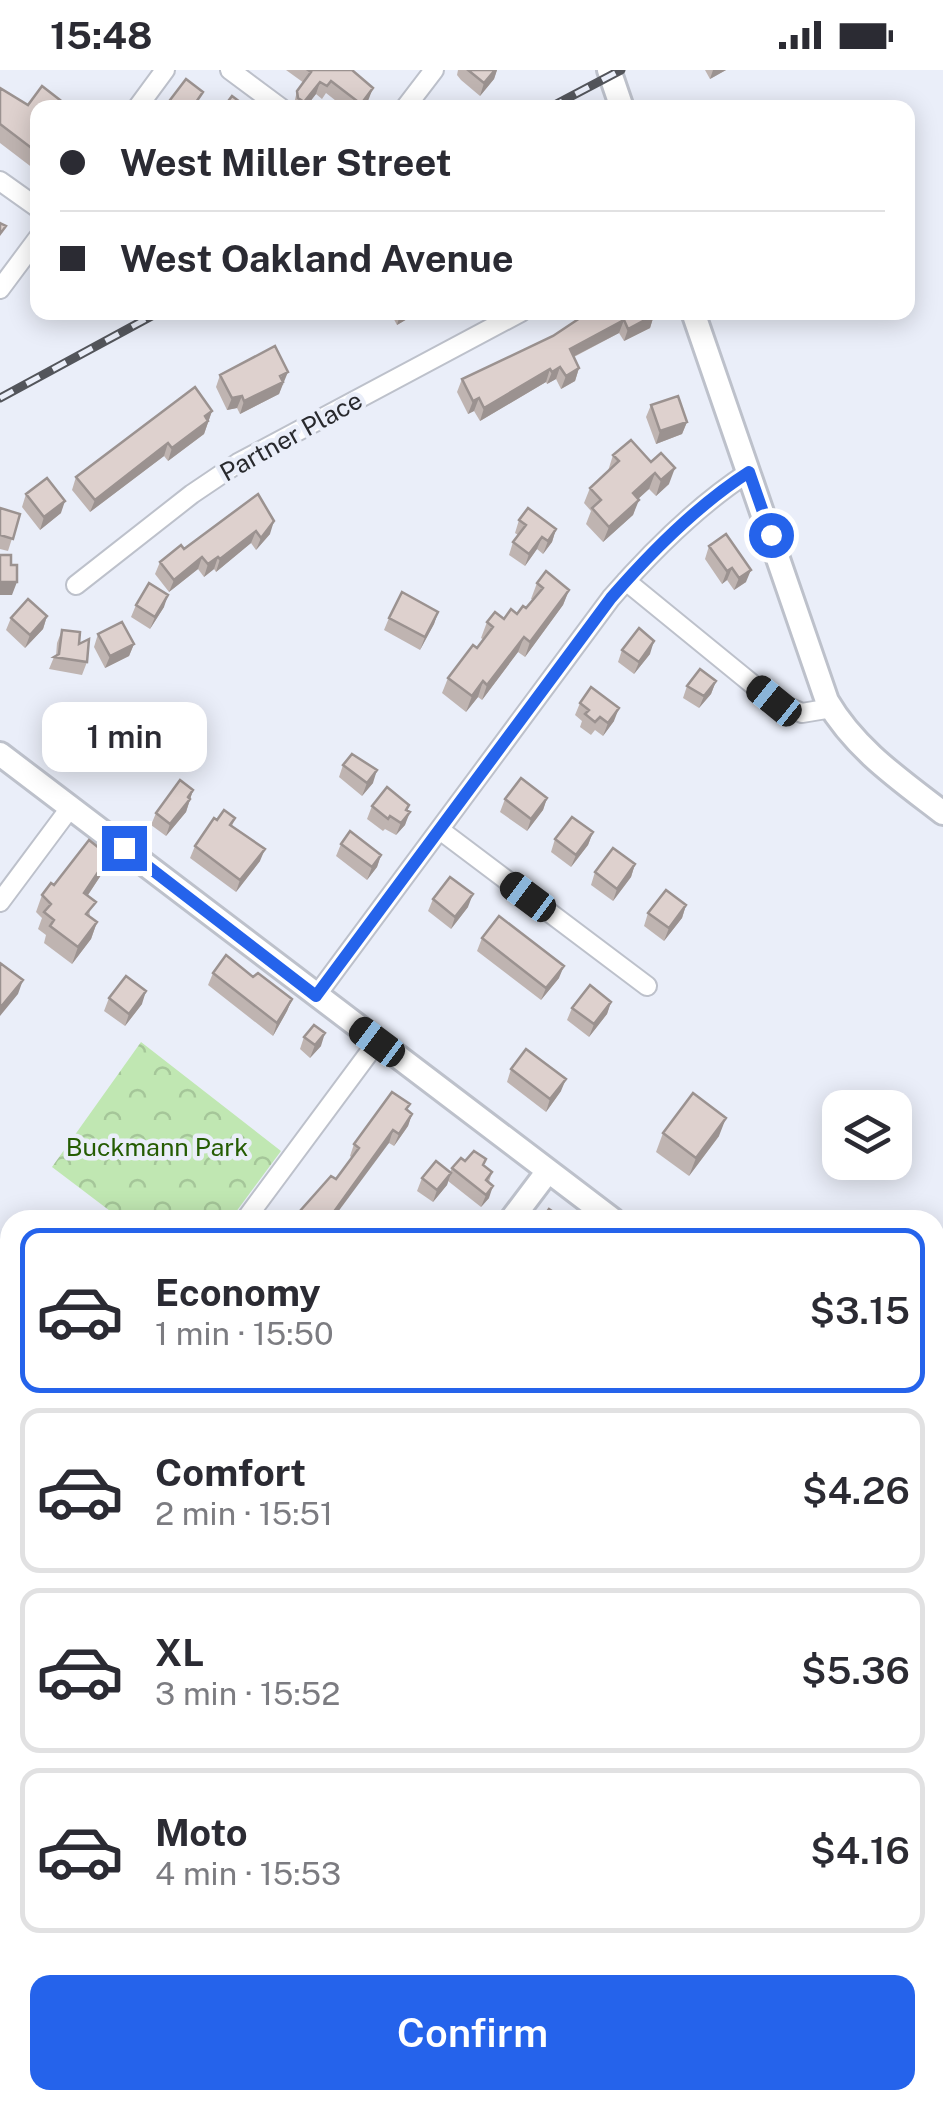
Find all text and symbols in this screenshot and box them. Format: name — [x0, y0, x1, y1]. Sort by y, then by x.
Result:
text: 15:48 — [50, 13, 152, 58]
text: West Miller Street — [120, 140, 452, 185]
text: West Oakland Avenue — [120, 236, 514, 281]
street label: Partner Place — [215, 385, 367, 487]
route start — [749, 513, 794, 558]
car — [741, 670, 807, 732]
callout: 1 min — [42, 703, 206, 773]
text: 1 min — [86, 718, 163, 755]
route end — [102, 826, 147, 871]
car — [495, 867, 561, 927]
car — [344, 1012, 410, 1072]
map controls — [822, 1090, 912, 1180]
button: layers — [822, 1090, 912, 1180]
park label: Buckmann Park — [66, 1132, 248, 1162]
icon: car — [35, 1266, 125, 1356]
text: Economy — [155, 1270, 321, 1315]
text: $3.15 — [809, 1288, 910, 1333]
text: 1 min · 15:50 — [155, 1315, 334, 1352]
icon: car — [35, 1446, 125, 1536]
text: Comfort — [155, 1450, 306, 1495]
text: $4.26 — [802, 1468, 910, 1513]
text: 2 min · 15:51 — [155, 1495, 333, 1532]
icon: car — [35, 1626, 125, 1716]
text: XL — [155, 1630, 204, 1675]
text: $5.36 — [801, 1648, 910, 1693]
text: 3 min · 15:52 — [155, 1675, 340, 1712]
icon: car — [35, 1806, 125, 1896]
text: Moto — [155, 1810, 248, 1855]
text: $4.16 — [810, 1828, 910, 1873]
text: 4 min · 15:53 — [155, 1855, 341, 1892]
button: Confirm — [30, 1975, 915, 2090]

